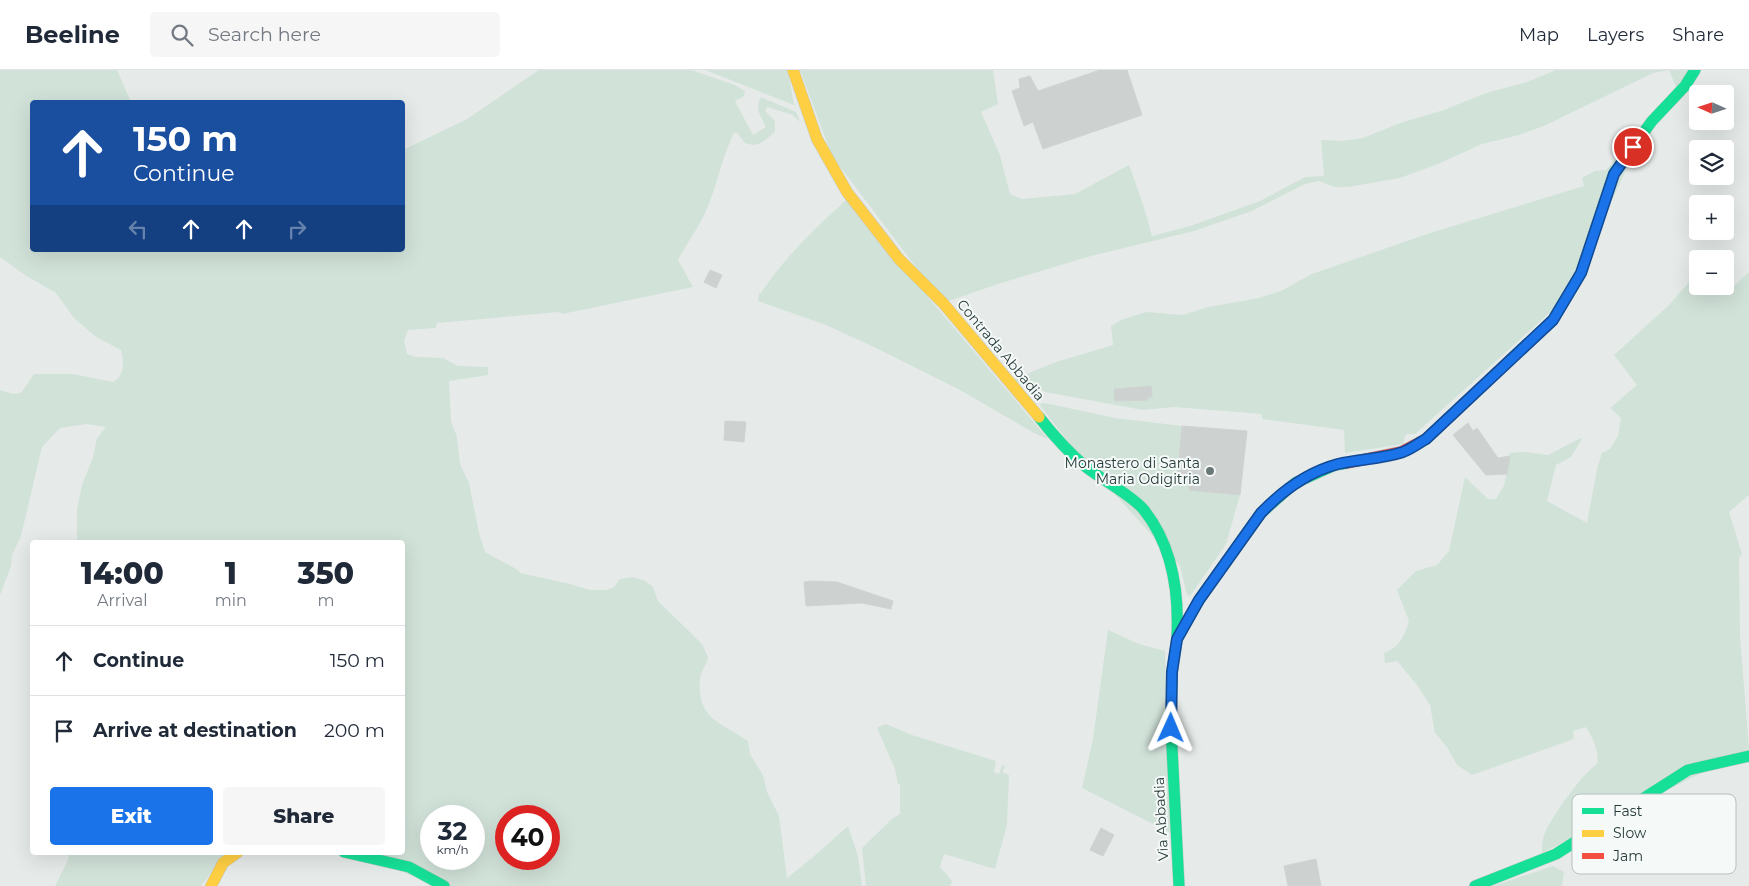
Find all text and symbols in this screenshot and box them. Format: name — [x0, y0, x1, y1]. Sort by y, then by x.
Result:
search box — [150, 12, 500, 57]
text: Beeline — [25, 20, 120, 49]
icon: search — [168, 21, 196, 49]
text: Search here — [208, 23, 321, 46]
text: Map — [1519, 24, 1559, 46]
text: Layers — [1587, 24, 1644, 46]
text: Share — [1672, 24, 1724, 46]
north arrow — [1689, 85, 1734, 130]
map controls — [1689, 85, 1734, 295]
text: 150 m — [133, 117, 238, 160]
icon: ahead — [50, 120, 115, 185]
pin — [1612, 126, 1654, 168]
icon: arrive — [1619, 133, 1647, 161]
button: layers — [1689, 140, 1734, 185]
text: Continue — [133, 160, 235, 187]
button: + — [1689, 195, 1734, 240]
icon: left — [124, 215, 152, 243]
icon: ahead — [177, 215, 205, 243]
icon: ahead — [230, 215, 258, 243]
icon: right — [283, 215, 311, 243]
button: − — [1689, 250, 1734, 295]
street label: Contrada Abbadia — [953, 296, 1049, 404]
place label: Monastero di Santa Maria Odigitria — [1065, 454, 1200, 488]
marker: Monastero di Santa Maria Odigitria — [1204, 465, 1216, 477]
text: 14:00 — [81, 555, 164, 592]
text: 1 — [225, 555, 237, 592]
text: 350 — [298, 555, 354, 592]
text: Arrival — [97, 591, 148, 610]
text: min — [215, 591, 247, 610]
text: m — [317, 591, 334, 610]
icon: ahead — [50, 647, 78, 675]
text: Continue — [93, 649, 184, 672]
text: 150 m — [330, 649, 385, 672]
position arrow — [1144, 701, 1196, 753]
icon: arrive — [50, 717, 78, 745]
text: Arrive at destination — [93, 719, 297, 742]
text: 200 m — [324, 719, 385, 742]
street label: Via Abbadia — [1150, 777, 1172, 861]
button: Exit — [50, 787, 213, 845]
button: Share — [223, 787, 385, 845]
legend — [1572, 794, 1736, 874]
text: Fast — [1613, 802, 1643, 820]
speed limit sign: 40 — [495, 805, 560, 870]
text: 32 — [438, 816, 467, 846]
text: Slow — [1613, 824, 1647, 842]
text: km/h — [436, 842, 469, 857]
text: Jam — [1612, 847, 1643, 865]

